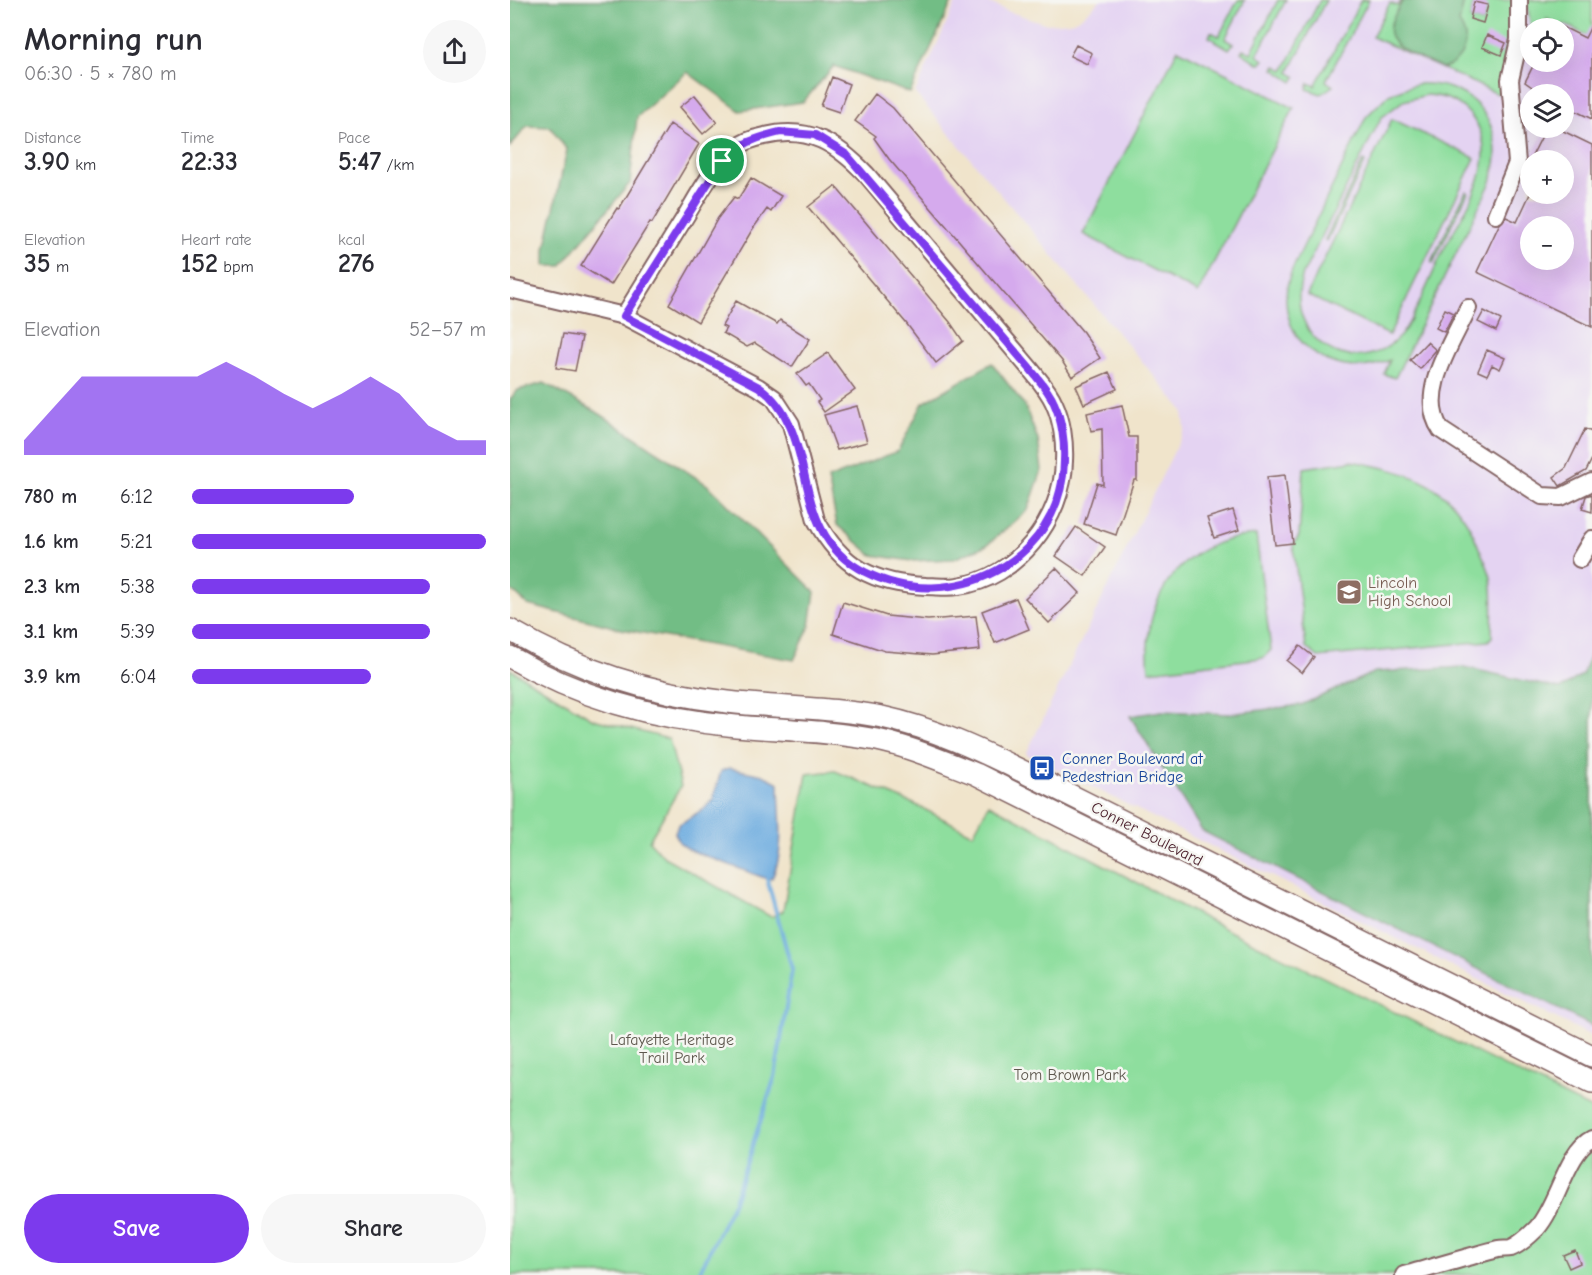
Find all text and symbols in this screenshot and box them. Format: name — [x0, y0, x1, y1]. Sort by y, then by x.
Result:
map controls — [1520, 18, 1574, 270]
button: locate — [1520, 18, 1574, 72]
text: Morning run — [24, 20, 203, 58]
button: share — [423, 20, 486, 83]
text: 06:30 · 5 × 780 m — [24, 62, 177, 85]
button: layers — [1520, 84, 1574, 138]
text: Distance — [24, 129, 81, 147]
text: Time — [181, 129, 214, 147]
text: Pace — [338, 129, 370, 147]
pin — [696, 135, 747, 186]
icon: arrive — [705, 144, 738, 177]
text: 3.90 — [24, 147, 70, 177]
text: 22:33 — [181, 147, 238, 177]
text: 5:47 — [338, 147, 381, 177]
button: + — [1520, 150, 1574, 204]
text: km — [70, 156, 96, 174]
text: /km — [381, 156, 414, 174]
button: − — [1520, 216, 1574, 270]
text: Elevation — [24, 231, 85, 249]
text: Heart rate — [181, 231, 252, 249]
text: kcal — [338, 231, 365, 249]
text: 35 — [24, 249, 51, 279]
text: 152 — [181, 249, 218, 279]
text: 276 — [338, 249, 375, 279]
text: m — [51, 258, 69, 276]
text: bpm — [218, 258, 254, 276]
text: Elevation — [24, 318, 101, 341]
text: 52–57 m — [409, 318, 486, 341]
text: 780 m — [24, 485, 77, 508]
text: 6:12 — [120, 485, 153, 508]
text: 1.6 km — [24, 530, 79, 553]
text: 5:21 — [120, 530, 153, 553]
place label: Lincoln High School — [1368, 574, 1451, 610]
text: 2.3 km — [24, 575, 80, 598]
text: 5:38 — [120, 575, 155, 598]
school or university icon: Lincoln High School — [1334, 577, 1364, 607]
text: 3.1 km — [24, 620, 78, 643]
text: 5:39 — [120, 620, 155, 643]
text: 3.9 km — [24, 665, 81, 688]
text: 6:04 — [120, 665, 156, 688]
place label: Conner Boulevard at Pedestrian Bridge — [1062, 750, 1203, 786]
bus stop icon: Conner Boulevard at Pedestrian Bridge — [1027, 753, 1057, 783]
street label: Conner Boulevard — [1088, 798, 1206, 870]
park label: Lafayette Heritage Trail Park — [610, 1031, 734, 1067]
park label: Tom Brown Park — [1014, 1066, 1127, 1084]
button: Save — [24, 1194, 249, 1263]
button: Share — [261, 1194, 486, 1263]

